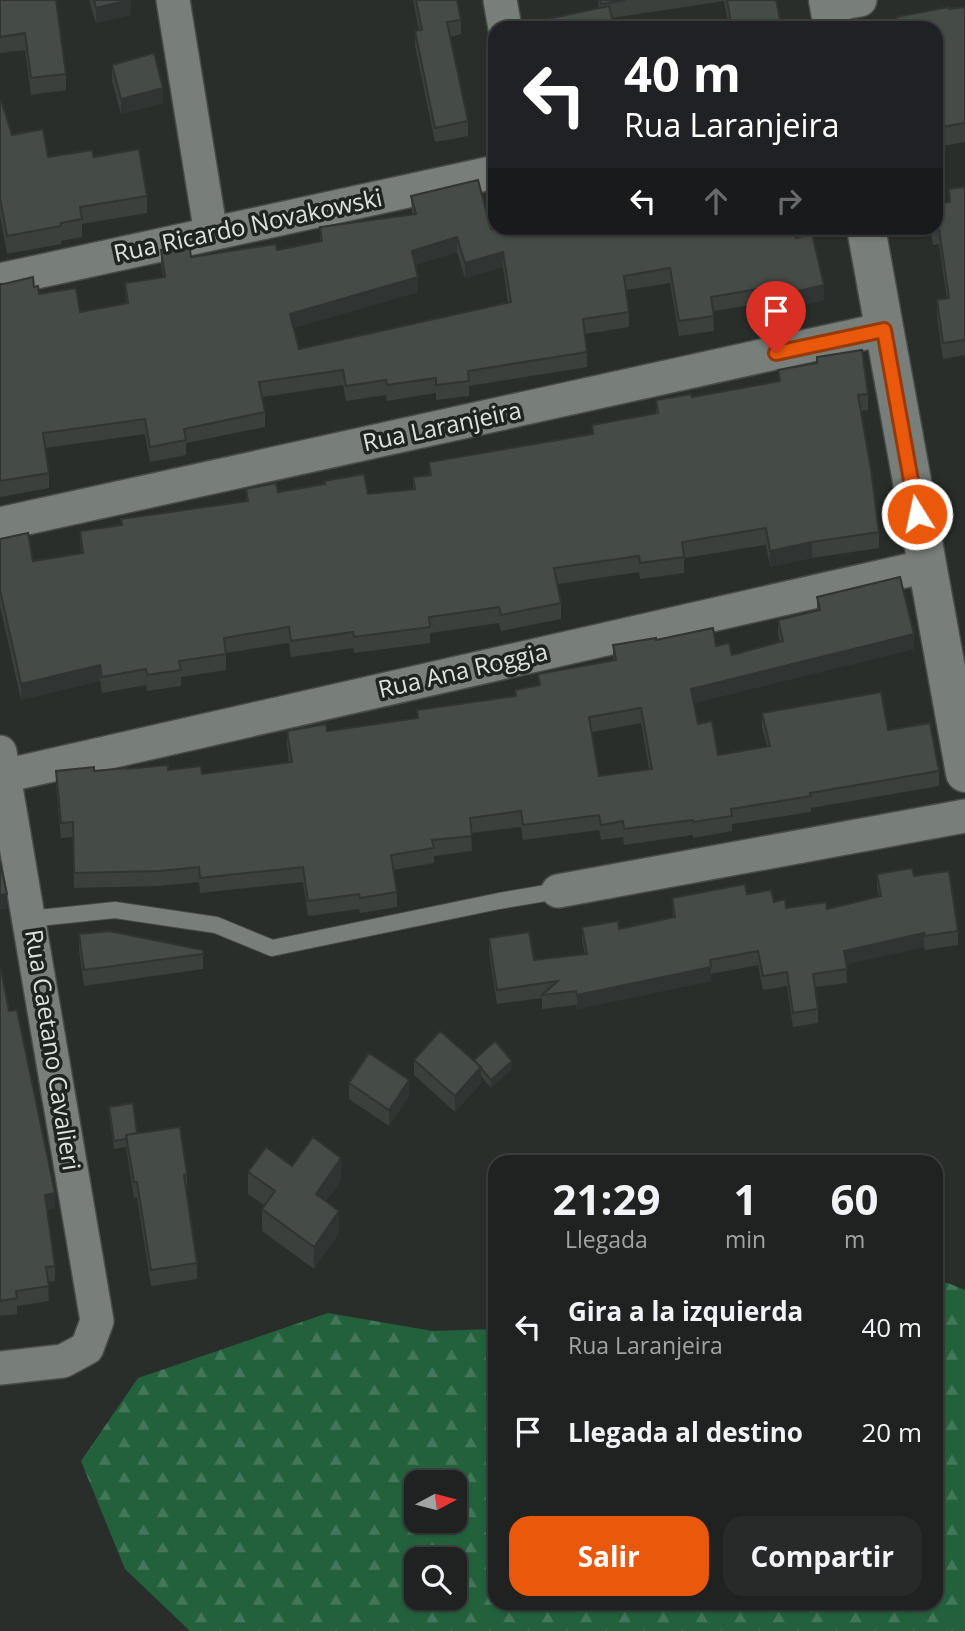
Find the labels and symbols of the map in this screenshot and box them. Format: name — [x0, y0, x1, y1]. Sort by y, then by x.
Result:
street label: Rua Ricardo Novakowski — [110, 180, 385, 269]
pin — [746, 281, 806, 353]
street label: Rua Laranjeira — [359, 393, 524, 458]
position arrow — [880, 477, 954, 551]
street label: Rua Ana Roggia — [375, 634, 551, 705]
street label: Rua Caetano Cavalieri — [18, 927, 89, 1173]
north arrow — [404, 1470, 467, 1533]

